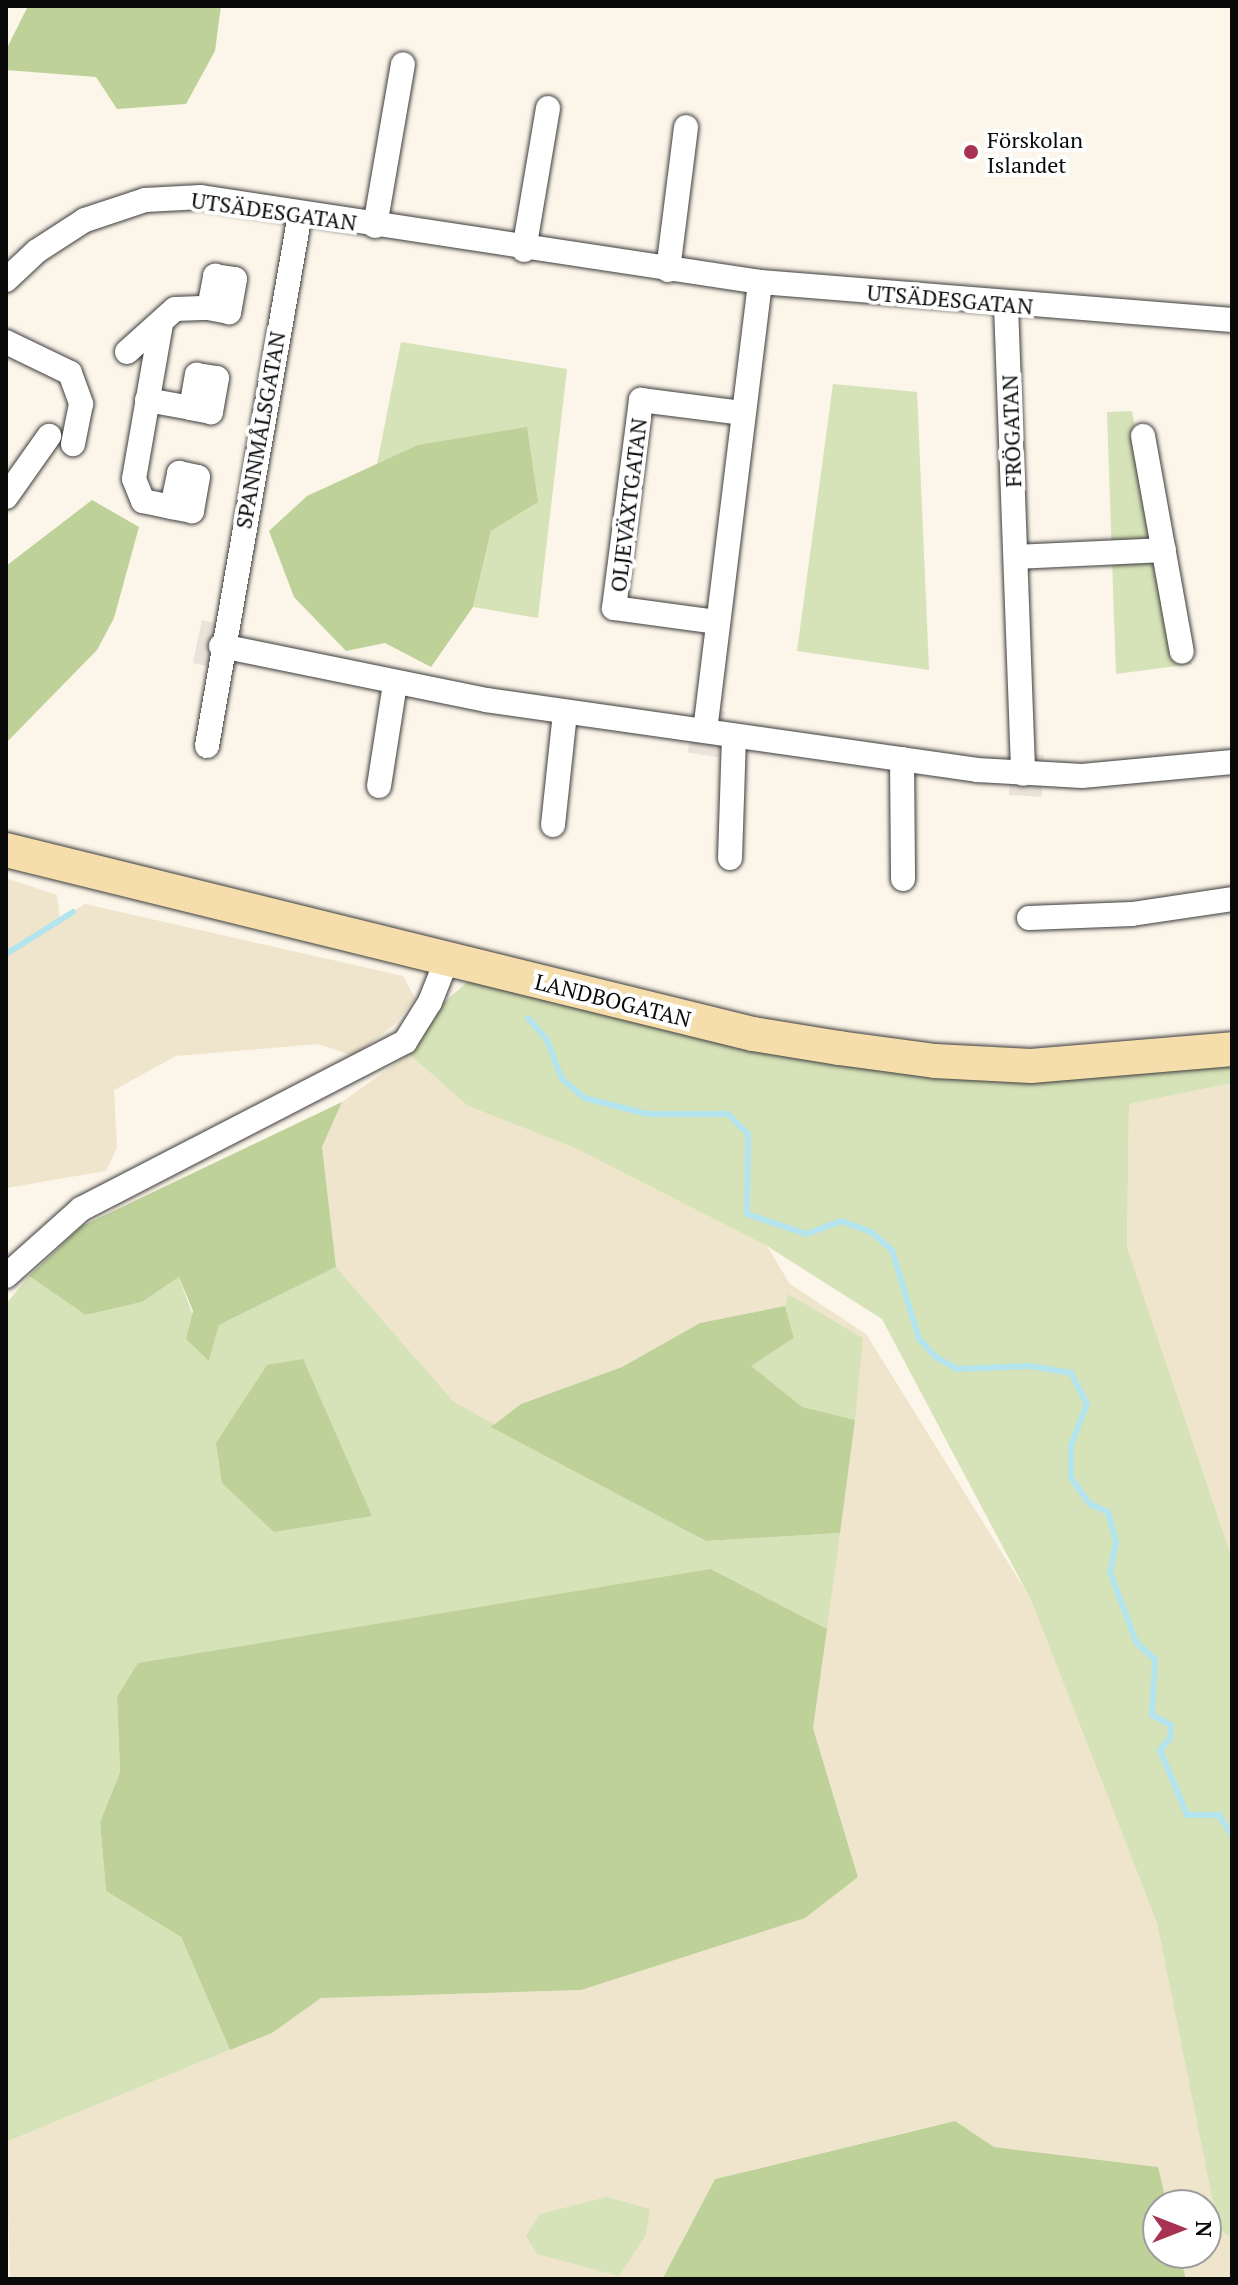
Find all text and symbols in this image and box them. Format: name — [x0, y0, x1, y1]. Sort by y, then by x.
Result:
place label: Förskolan Islandet — [987, 126, 1083, 178]
marker: Förskolan Islandet — [962, 143, 980, 161]
street label: UTSÄDESGATAN — [190, 186, 358, 236]
street label: UTSÄDESGATAN — [866, 279, 1034, 319]
street label: SPANNMÅLSGATAN — [230, 329, 290, 531]
street label: FRÖGATAN — [996, 374, 1026, 488]
street label: OLJEVÄXTGATAN — [604, 416, 652, 594]
street label: LANDBOGATAN — [532, 968, 694, 1032]
north arrow — [1142, 2189, 1222, 2269]
text: N — [1190, 2221, 1219, 2237]

